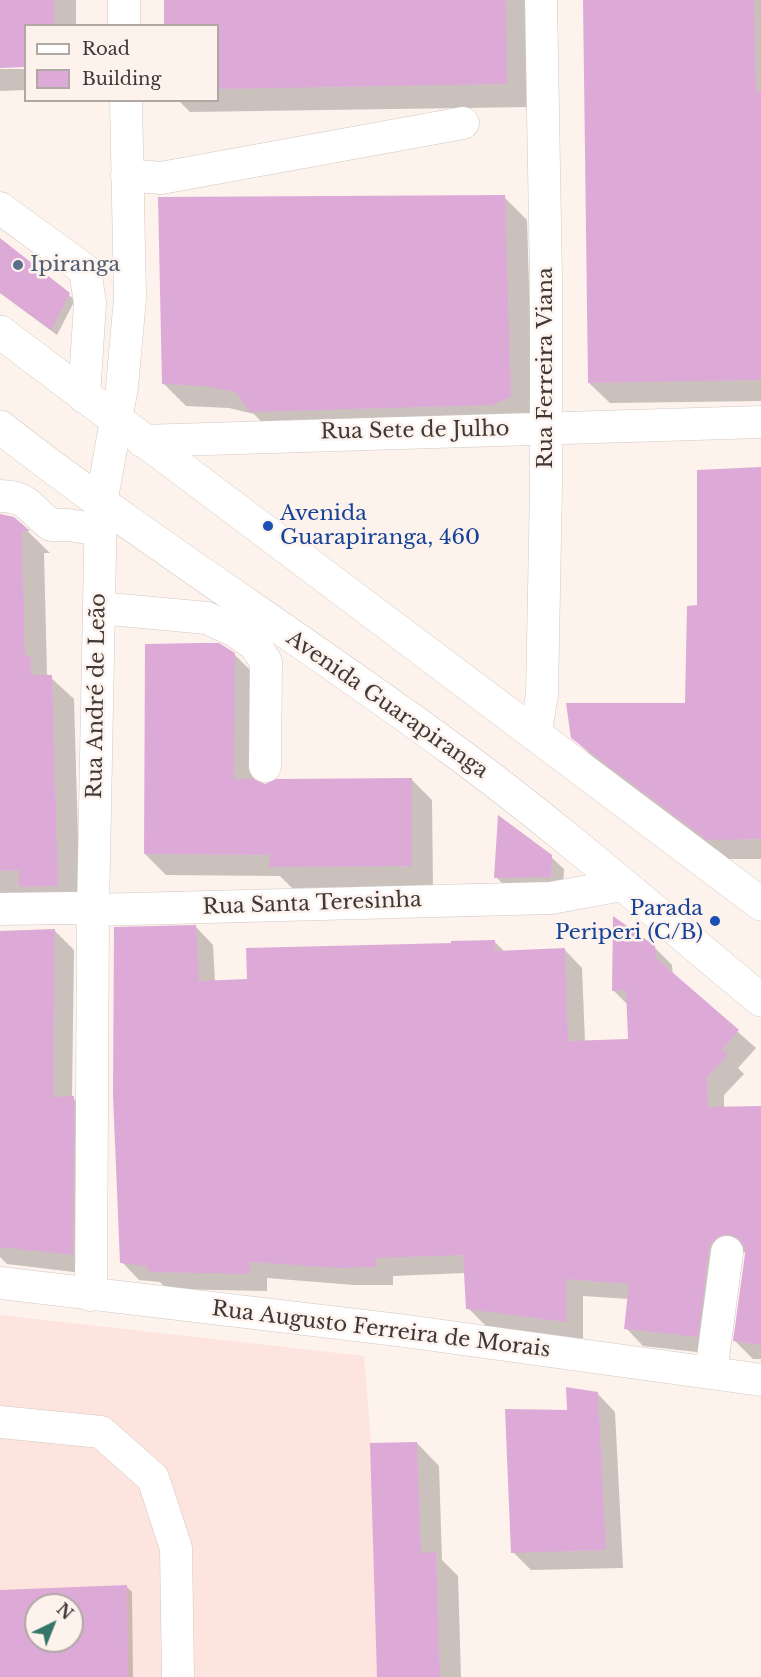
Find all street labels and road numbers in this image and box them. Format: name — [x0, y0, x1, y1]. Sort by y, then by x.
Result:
street label: Rua Ferreira Viana — [533, 267, 559, 469]
street label: Rua Sete de Julho — [320, 417, 510, 445]
street label: Rua André de Leão — [83, 593, 111, 799]
street label: Avenida Guarapiranga — [281, 626, 493, 784]
street label: Rua Santa Teresinha — [202, 888, 422, 920]
street label: Rua Augusto Ferreira de Morais — [210, 1297, 552, 1363]

